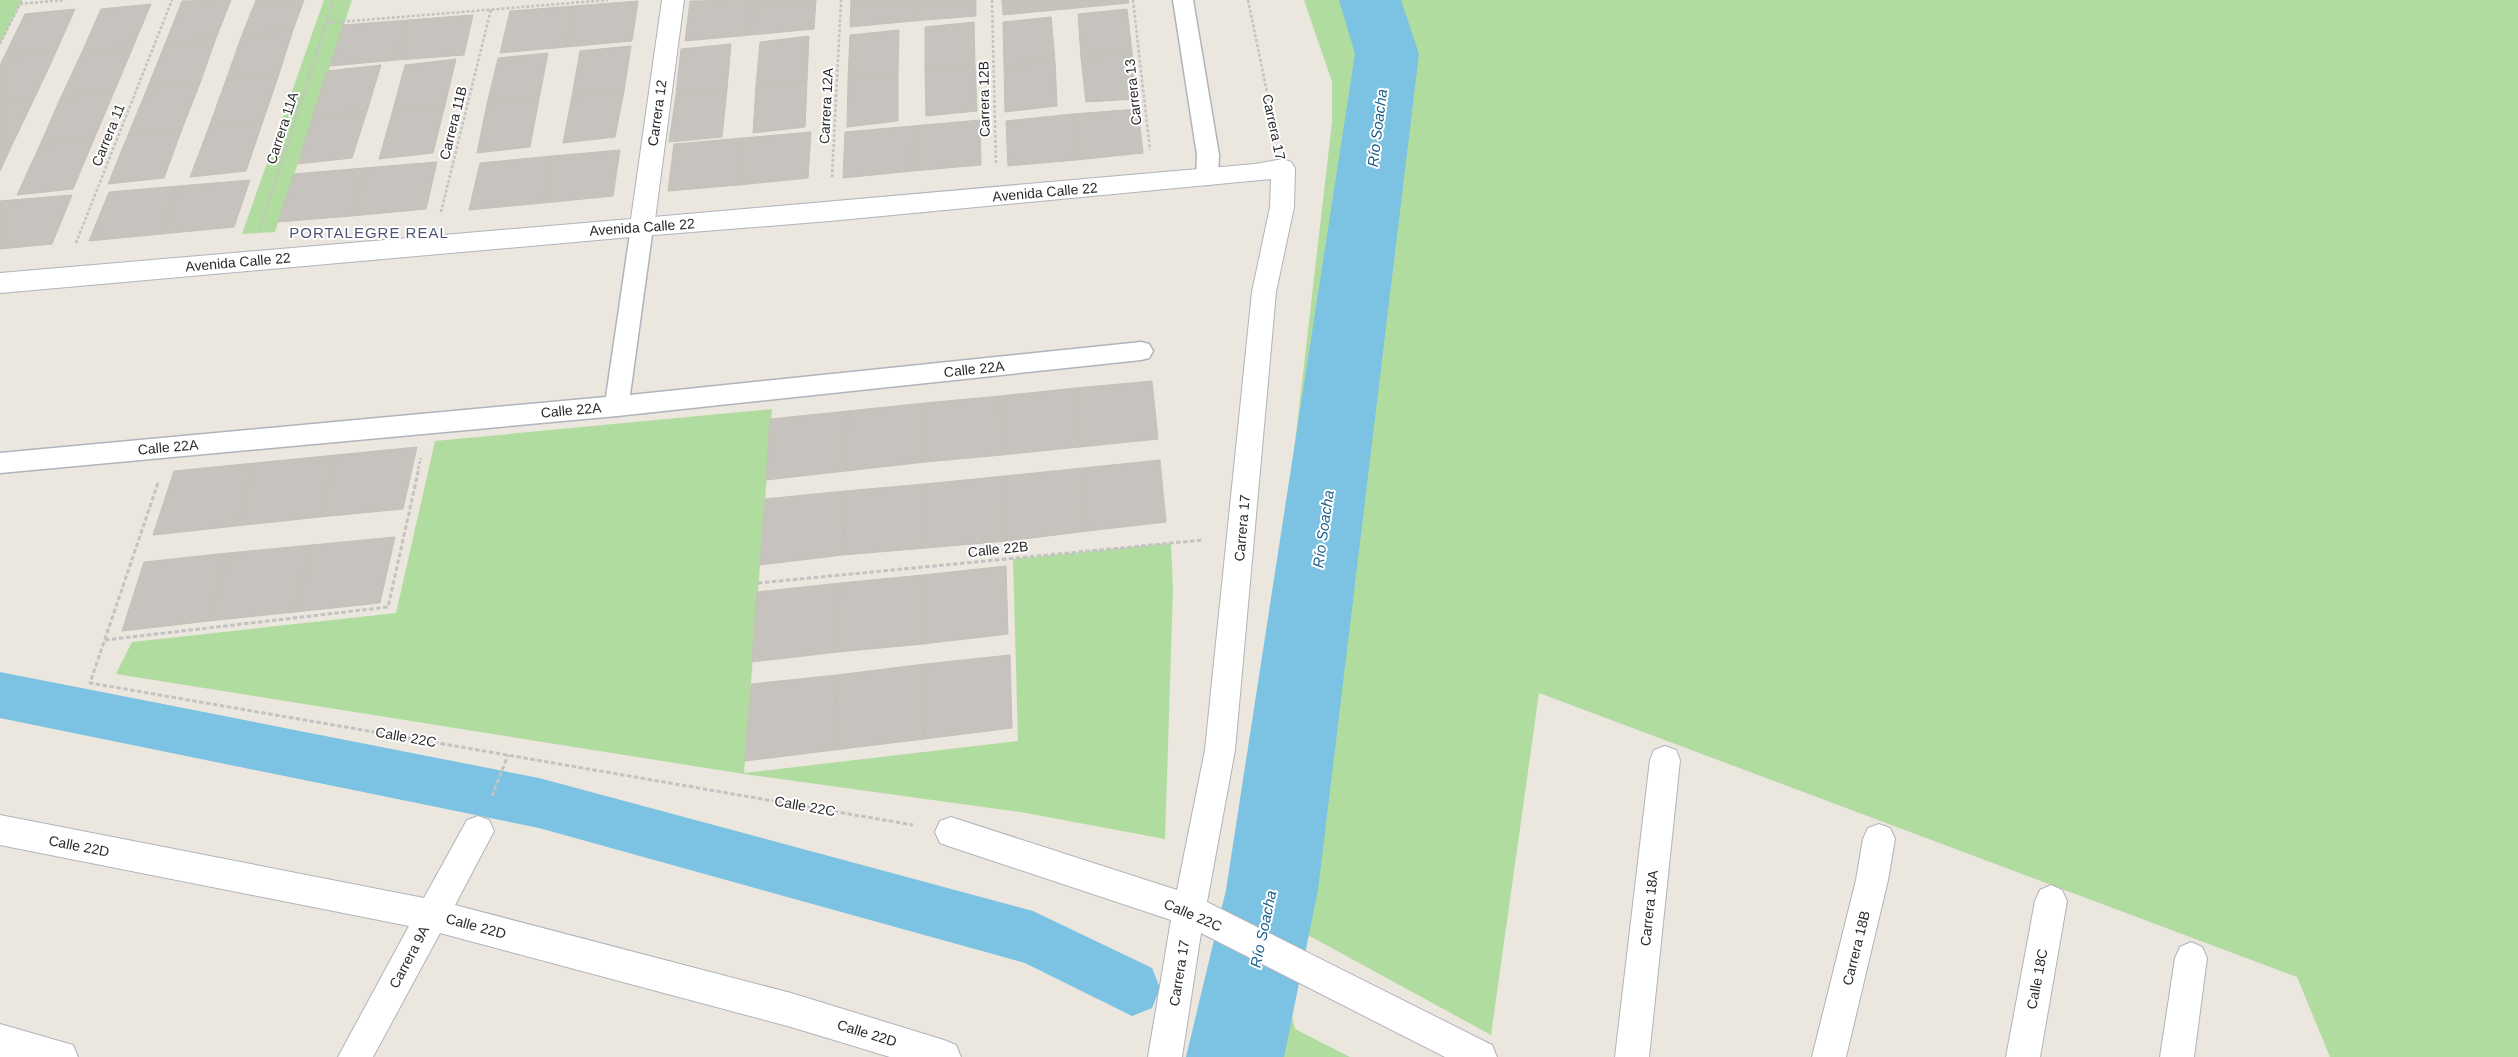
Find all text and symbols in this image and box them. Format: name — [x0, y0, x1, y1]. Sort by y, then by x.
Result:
street label: Carrera 13 — [1122, 58, 1144, 126]
street label: Carrera 12B — [975, 61, 993, 137]
street label: Carrera 12A — [816, 67, 836, 144]
street label: Carrera 12 — [644, 79, 670, 147]
street label: Carrera 11B — [436, 85, 470, 161]
water label: Río Soacha — [1364, 88, 1390, 168]
street label: Carrera 11A — [263, 89, 301, 166]
street label: Carrera 17 — [1259, 93, 1289, 162]
street label: Carrera 11 — [88, 101, 128, 169]
street label: Avenida Calle 22 — [992, 179, 1098, 205]
street label: Avenida Calle 22 — [589, 215, 695, 239]
district label: PORTALEGRE REAL — [289, 224, 449, 241]
street label: Avenida Calle 22 — [185, 249, 291, 275]
street label: Calle 22A — [943, 358, 1006, 380]
street label: Calle 22A — [540, 399, 603, 421]
street label: Calle 22A — [137, 436, 200, 458]
water label: Río Soacha — [1309, 489, 1337, 569]
street label: Carrera 17 — [1231, 494, 1253, 562]
street label: Calle 22B — [967, 538, 1029, 560]
street label: Calle 22C — [374, 724, 438, 750]
street label: Calle 22C — [773, 793, 837, 819]
street label: Calle 22D — [47, 832, 111, 860]
street label: Carrera 18A — [1637, 869, 1661, 947]
water label: Río Soacha — [1247, 889, 1279, 969]
street label: Calle 22C — [1162, 896, 1224, 934]
street label: Carrera 18B — [1839, 909, 1873, 987]
street label: Calle 22D — [444, 910, 508, 942]
street label: Carrera 9A — [386, 922, 432, 991]
street label: Carrera 17 — [1166, 938, 1192, 1007]
street label: Calle 18C — [2023, 947, 2051, 1011]
street label: Calle 22D — [835, 1016, 899, 1050]

